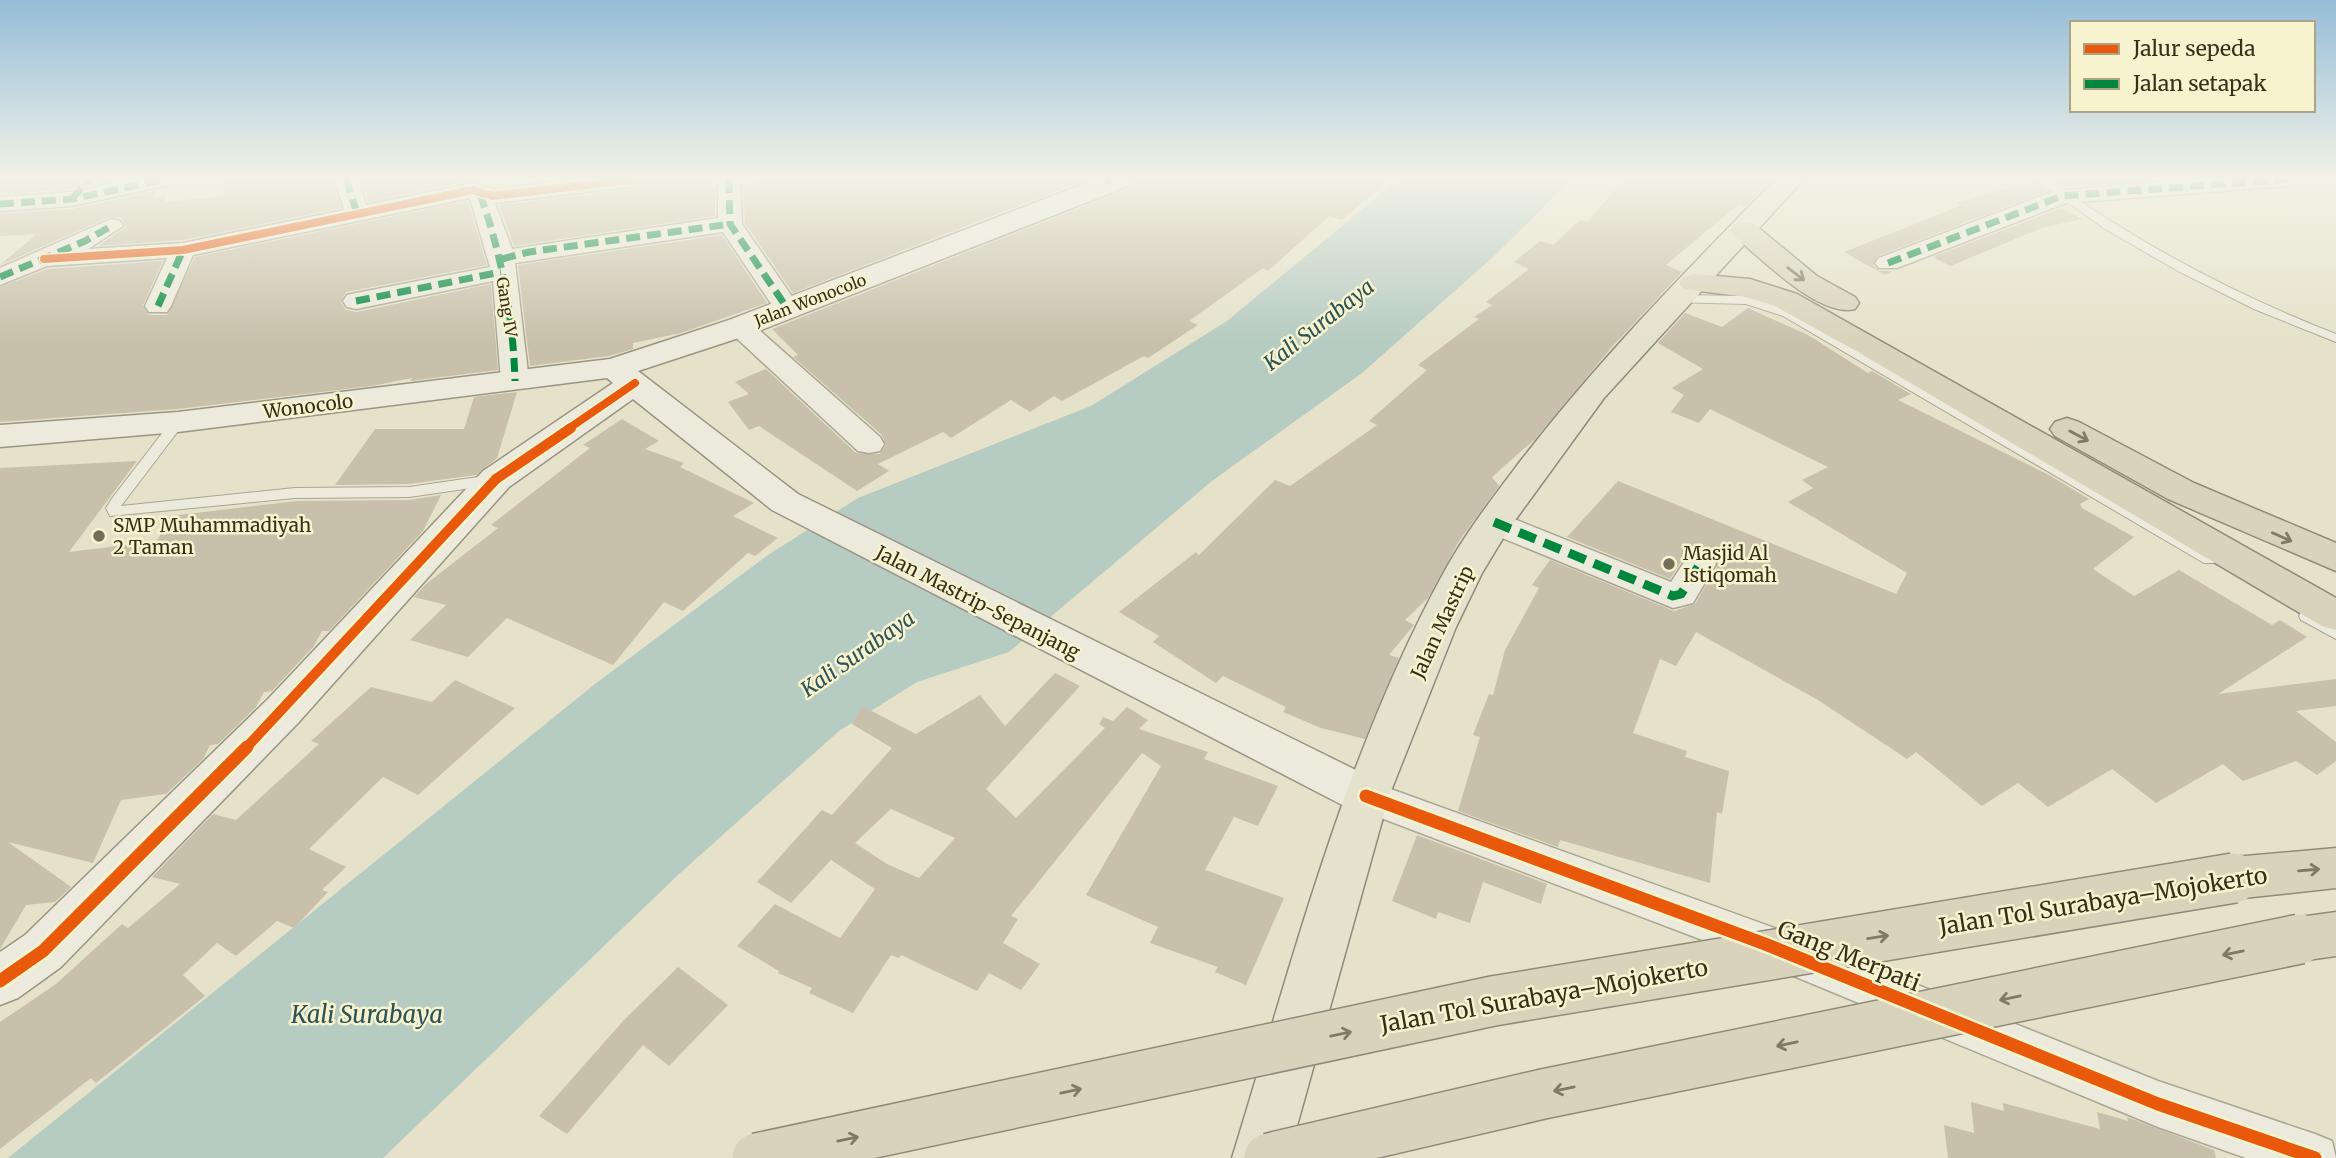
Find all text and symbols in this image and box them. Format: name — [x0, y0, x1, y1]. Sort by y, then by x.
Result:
legend — [2070, 21, 2315, 112]
text: Jalur sepeda — [2132, 35, 2255, 62]
text: Jalan setapak — [2132, 70, 2267, 97]
one-way arrow — [1787, 266, 1805, 281]
street label: Jalan Wonocolo — [750, 269, 869, 331]
water label: Kali Surabaya — [1257, 273, 1379, 377]
street label: Gang IV — [492, 275, 522, 339]
street label: Wonocolo — [261, 389, 354, 424]
one-way arrow — [2068, 429, 2088, 443]
place label: SMP Muhammadiyah 2 Taman — [113, 513, 312, 559]
marker: SMP Muhammadiyah 2 Taman — [91, 528, 107, 544]
one-way arrow — [2271, 531, 2292, 544]
street label: Jalan Mastrip-Sepanjang — [871, 540, 1085, 664]
place label: Masjid Al Istiqomah — [1683, 541, 1777, 587]
marker: Masjid Al Istiqomah — [1661, 556, 1677, 572]
street label: Jalan Mastrip — [1405, 562, 1479, 683]
water label: Kali Surabaya — [795, 604, 920, 703]
street label: Jalan Tol Surabaya–Mojokerto — [1936, 860, 2269, 941]
one-way arrow — [2298, 864, 2320, 877]
street label: Gang Merpati — [1774, 914, 1925, 997]
one-way arrow — [1866, 930, 1889, 943]
one-way arrow — [2222, 946, 2245, 960]
street label: Jalan Tol Surabaya–Mojokerto — [1377, 952, 1710, 1039]
one-way arrow — [1999, 992, 2022, 1006]
water label: Kali Surabaya — [290, 999, 443, 1030]
one-way arrow — [1329, 1026, 1352, 1040]
one-way arrow — [1776, 1037, 1799, 1051]
one-way arrow — [1553, 1083, 1576, 1097]
one-way arrow — [1059, 1084, 1082, 1098]
one-way arrow — [836, 1131, 859, 1145]

